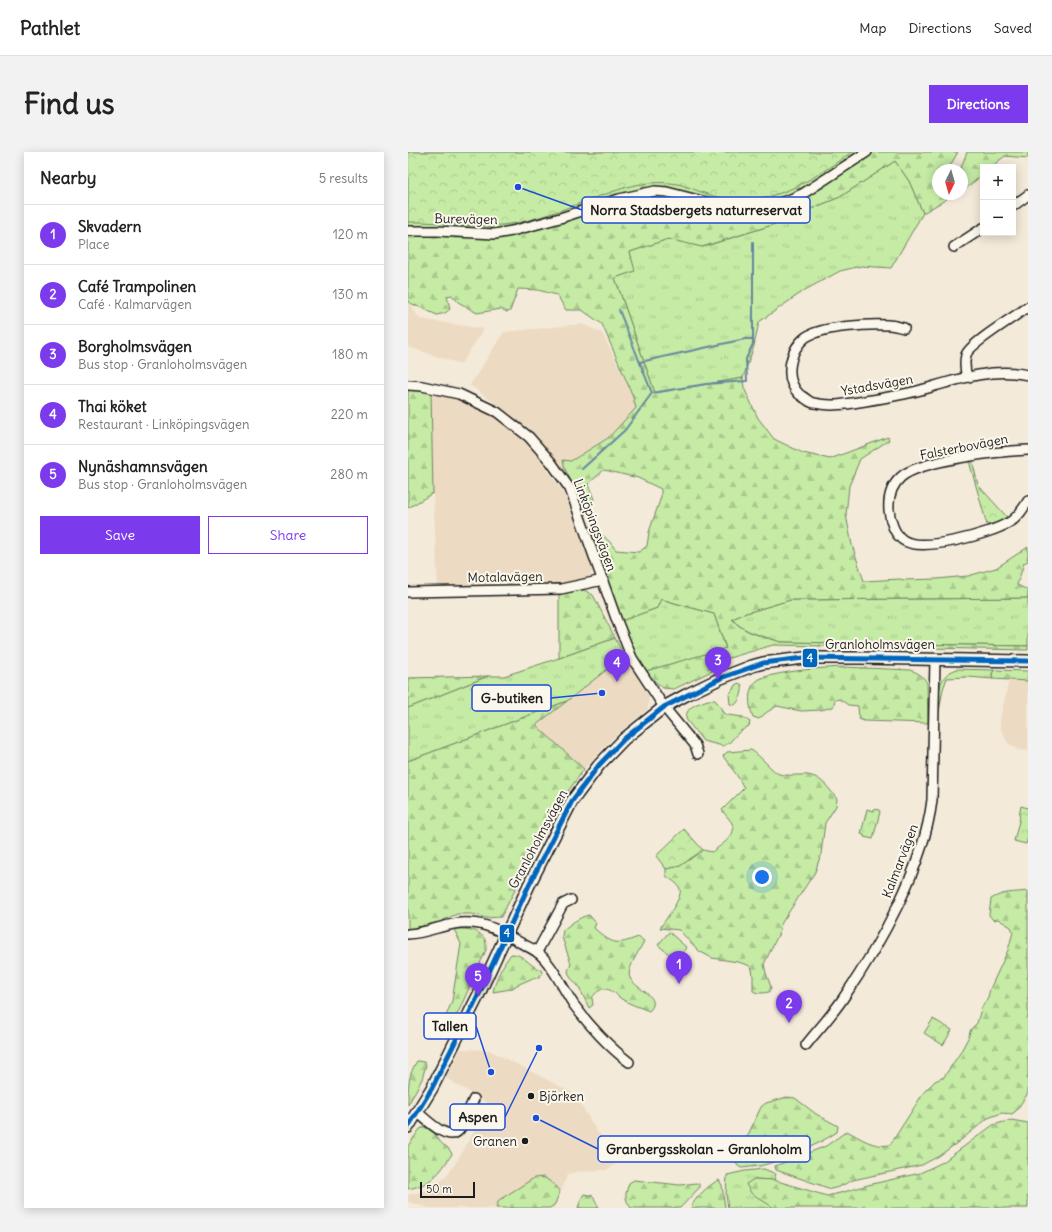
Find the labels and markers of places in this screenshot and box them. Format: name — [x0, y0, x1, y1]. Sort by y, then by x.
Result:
callout: Norra Stadsbergets naturreservat — [582, 197, 810, 223]
pin: 3 — [705, 647, 731, 680]
pin: 4 — [604, 649, 630, 682]
callout: G-butiken — [472, 685, 551, 711]
pin: 1 — [666, 951, 692, 984]
pin: 5 — [465, 963, 491, 996]
pin: 2 — [776, 990, 802, 1023]
callout: Tallen — [424, 1013, 476, 1039]
place label: Björken — [539, 1088, 585, 1105]
marker: Björken — [526, 1091, 536, 1101]
callout: Aspen — [450, 1104, 505, 1130]
place label: Granen — [473, 1133, 517, 1150]
marker: Granen — [520, 1136, 530, 1146]
callout: Granbergsskolan – Granloholm — [598, 1136, 810, 1162]

